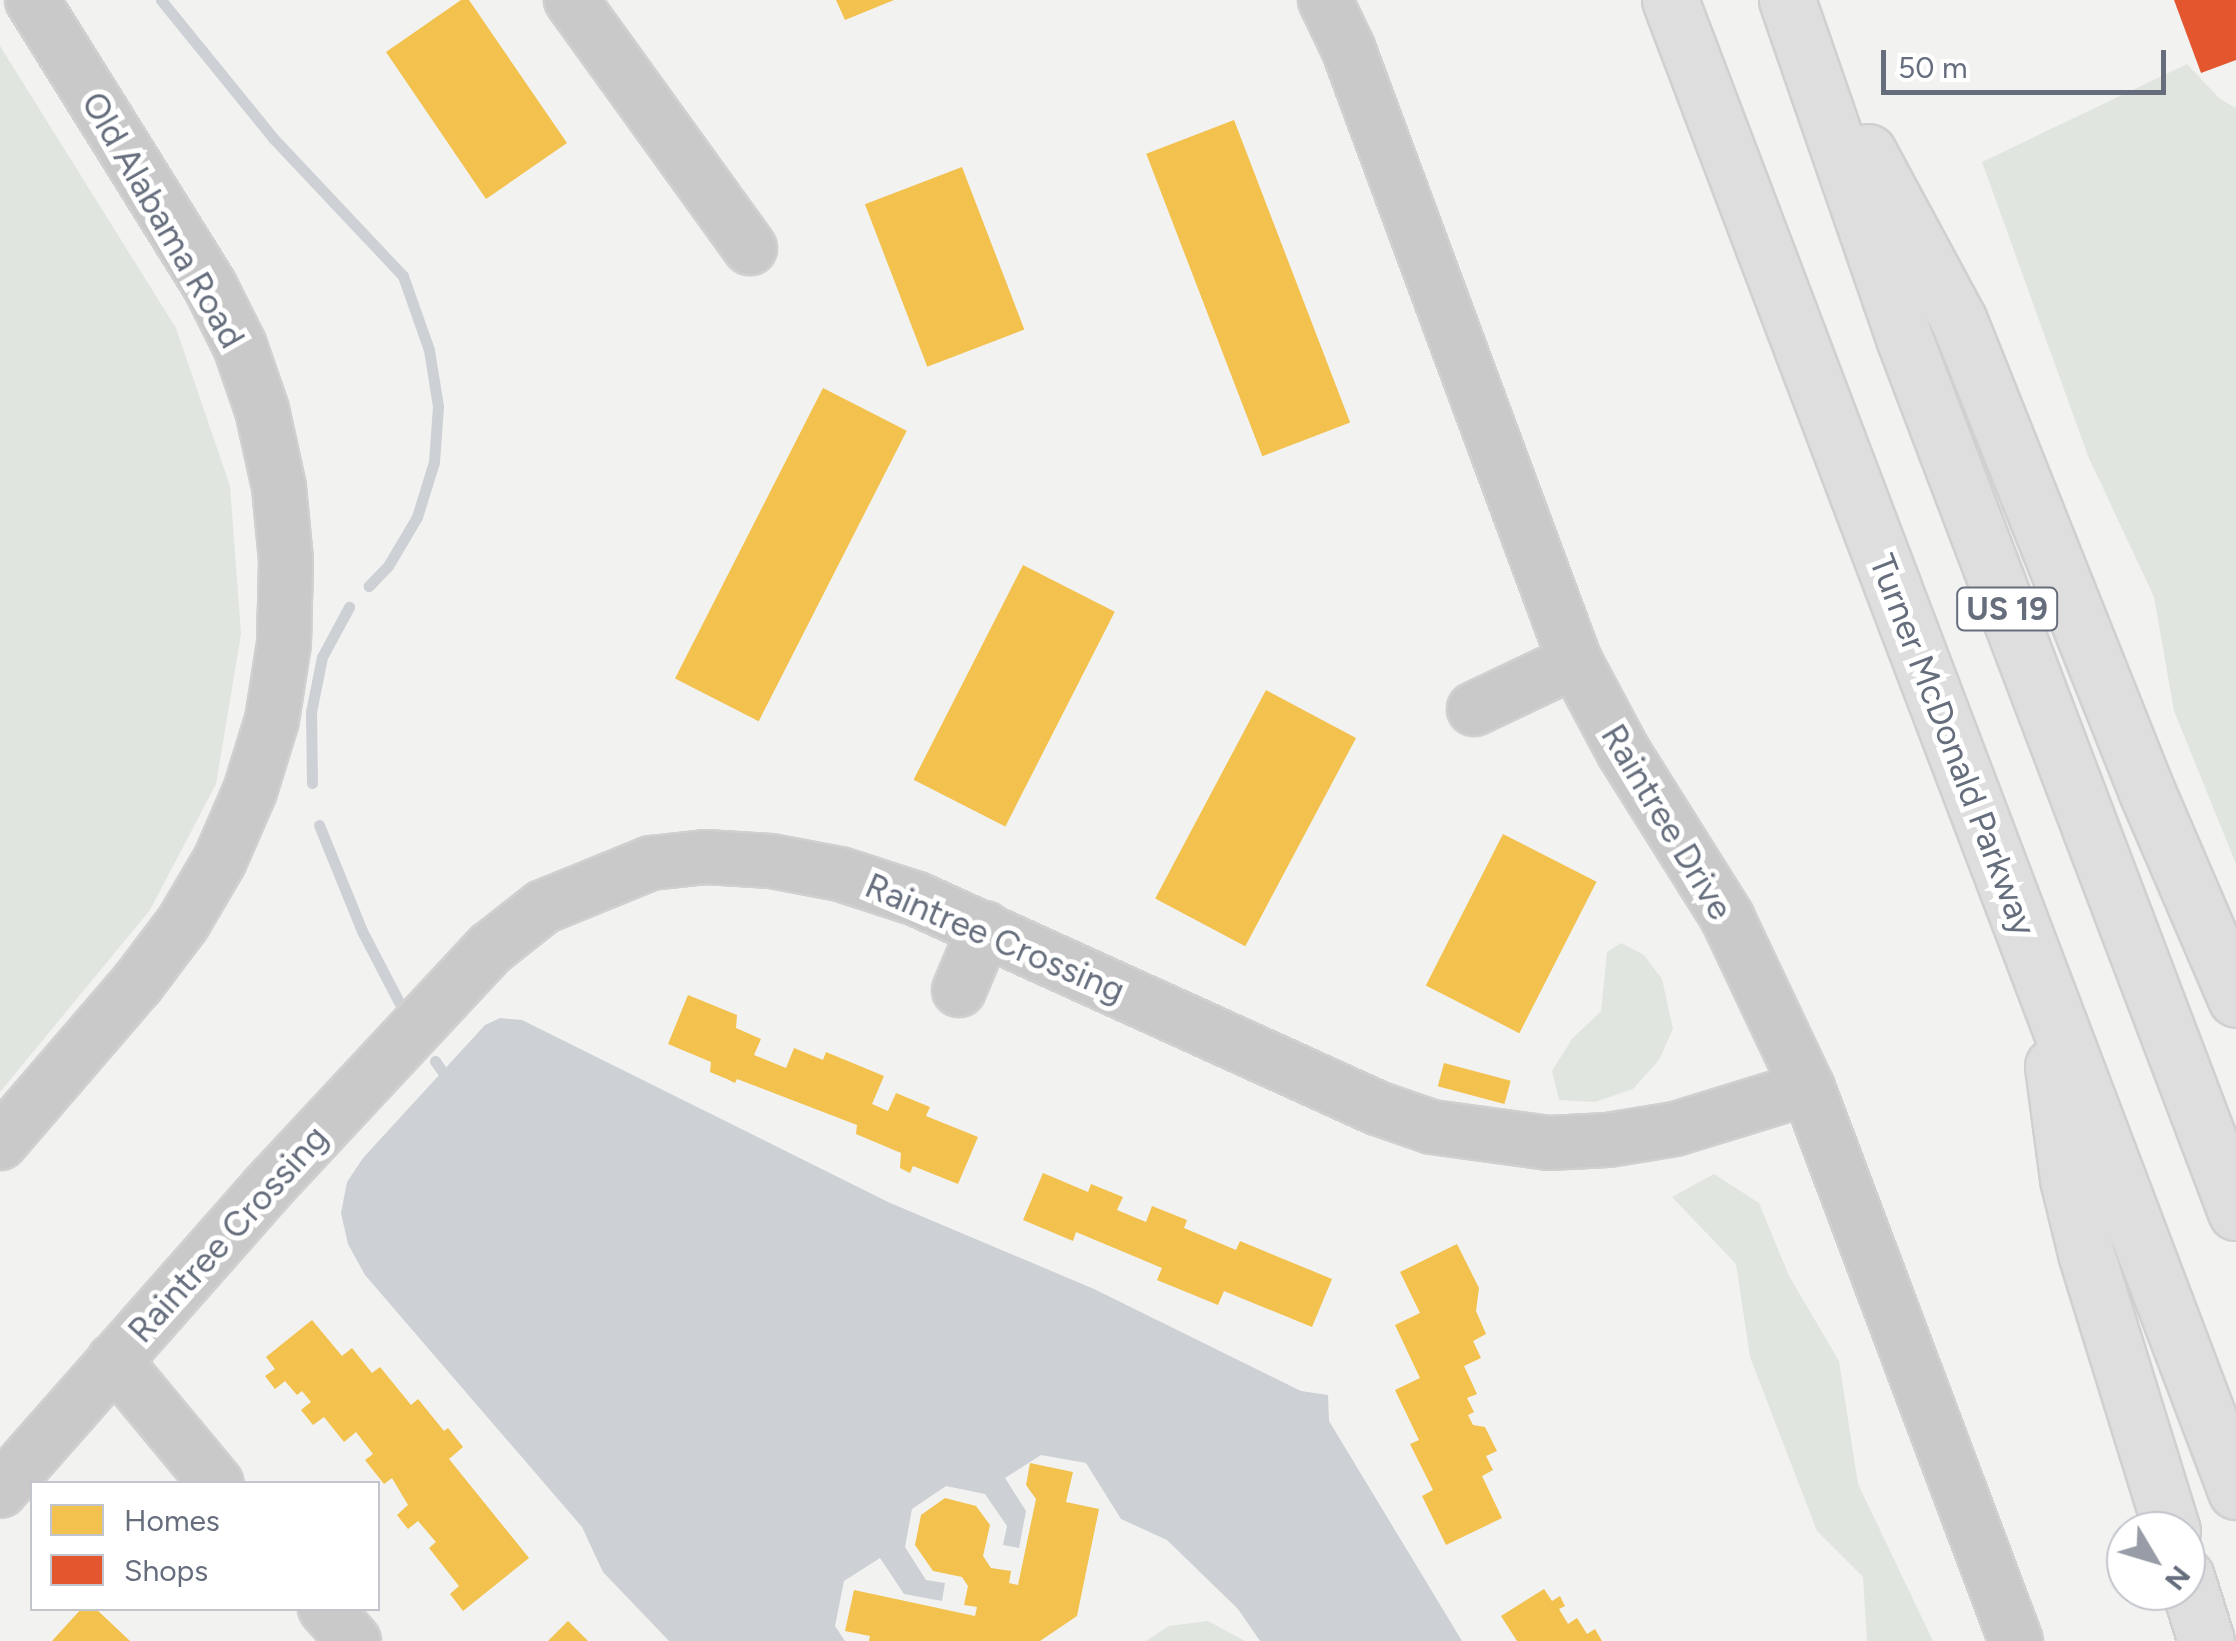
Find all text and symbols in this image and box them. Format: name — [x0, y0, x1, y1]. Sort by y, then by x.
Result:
scale bar — [1886, 30, 2171, 92]
text: 50 m — [1898, 49, 1967, 86]
street label: Old Alabama Road — [73, 85, 253, 355]
street label: Turner McDonald Parkway — [1861, 548, 2045, 942]
road number: US 19 — [1954, 582, 2060, 636]
street label: Raintree Drive — [1592, 717, 1742, 927]
street label: Raintree Crossing — [859, 864, 1131, 1012]
street label: Raintree Crossing — [120, 1117, 336, 1351]
legend — [30, 1481, 380, 1611]
text: Homes — [124, 1502, 220, 1539]
north arrow — [2106, 1511, 2206, 1611]
text: Shops — [124, 1552, 208, 1589]
text: N — [2158, 1559, 2198, 1597]

